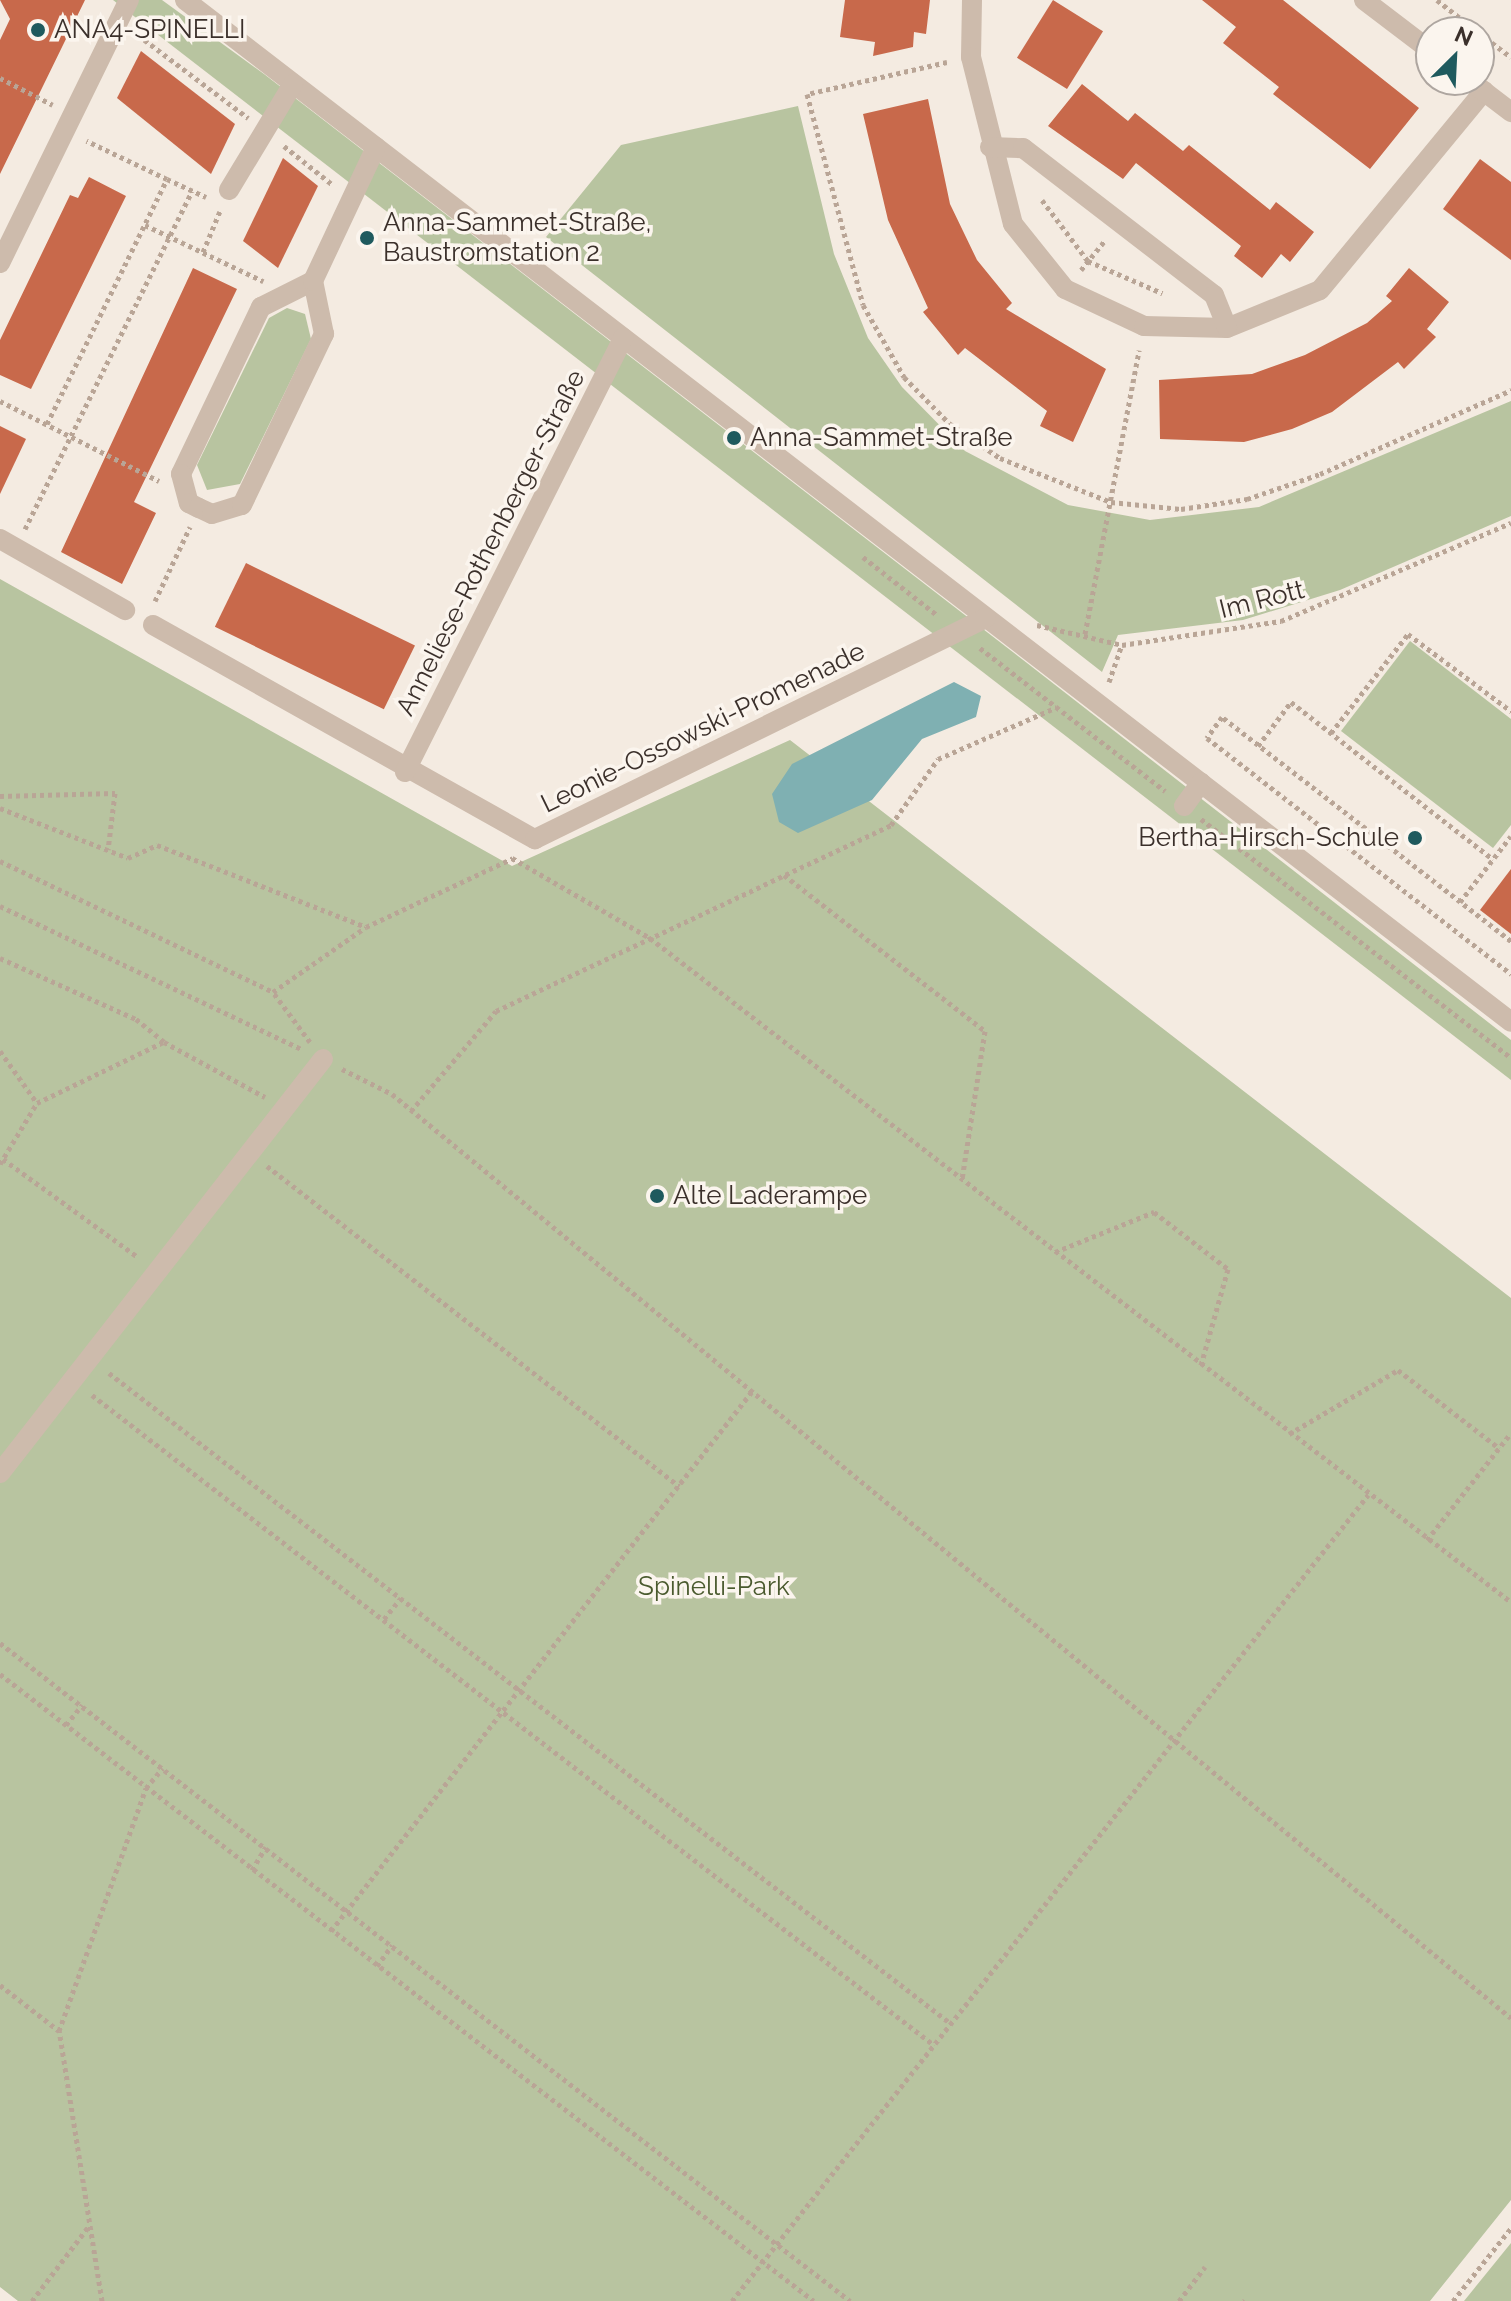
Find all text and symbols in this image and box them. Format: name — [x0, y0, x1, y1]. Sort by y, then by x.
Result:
place label: ANA4-SPINELLI — [54, 14, 245, 46]
north arrow — [1415, 16, 1495, 96]
marker: ANA4-SPINELLI — [29, 21, 47, 39]
text: N — [1451, 21, 1477, 51]
place label: Anna-Sammet-Straße, Baustromstation 2 — [383, 207, 651, 268]
marker: Anna-Sammet-Straße, Baustromstation 2 — [358, 229, 376, 247]
street label: Anneliese-Rothenberger-Straße — [390, 365, 592, 721]
place label: Anna-Sammet-Straße — [750, 422, 1013, 454]
marker: Anna-Sammet-Straße — [725, 429, 743, 447]
street label: Im Rott — [1216, 574, 1308, 626]
street label: Leonie-Ossowski-Promenade — [536, 636, 870, 820]
place label: Bertha-Hirsch-Schule — [1138, 822, 1399, 854]
marker: Bertha-Hirsch-Schule — [1406, 829, 1424, 847]
place label: Alte Laderampe — [673, 1180, 867, 1212]
marker: Alte Laderampe — [648, 1187, 666, 1205]
park label: Spinelli-Park — [638, 1571, 790, 1603]

